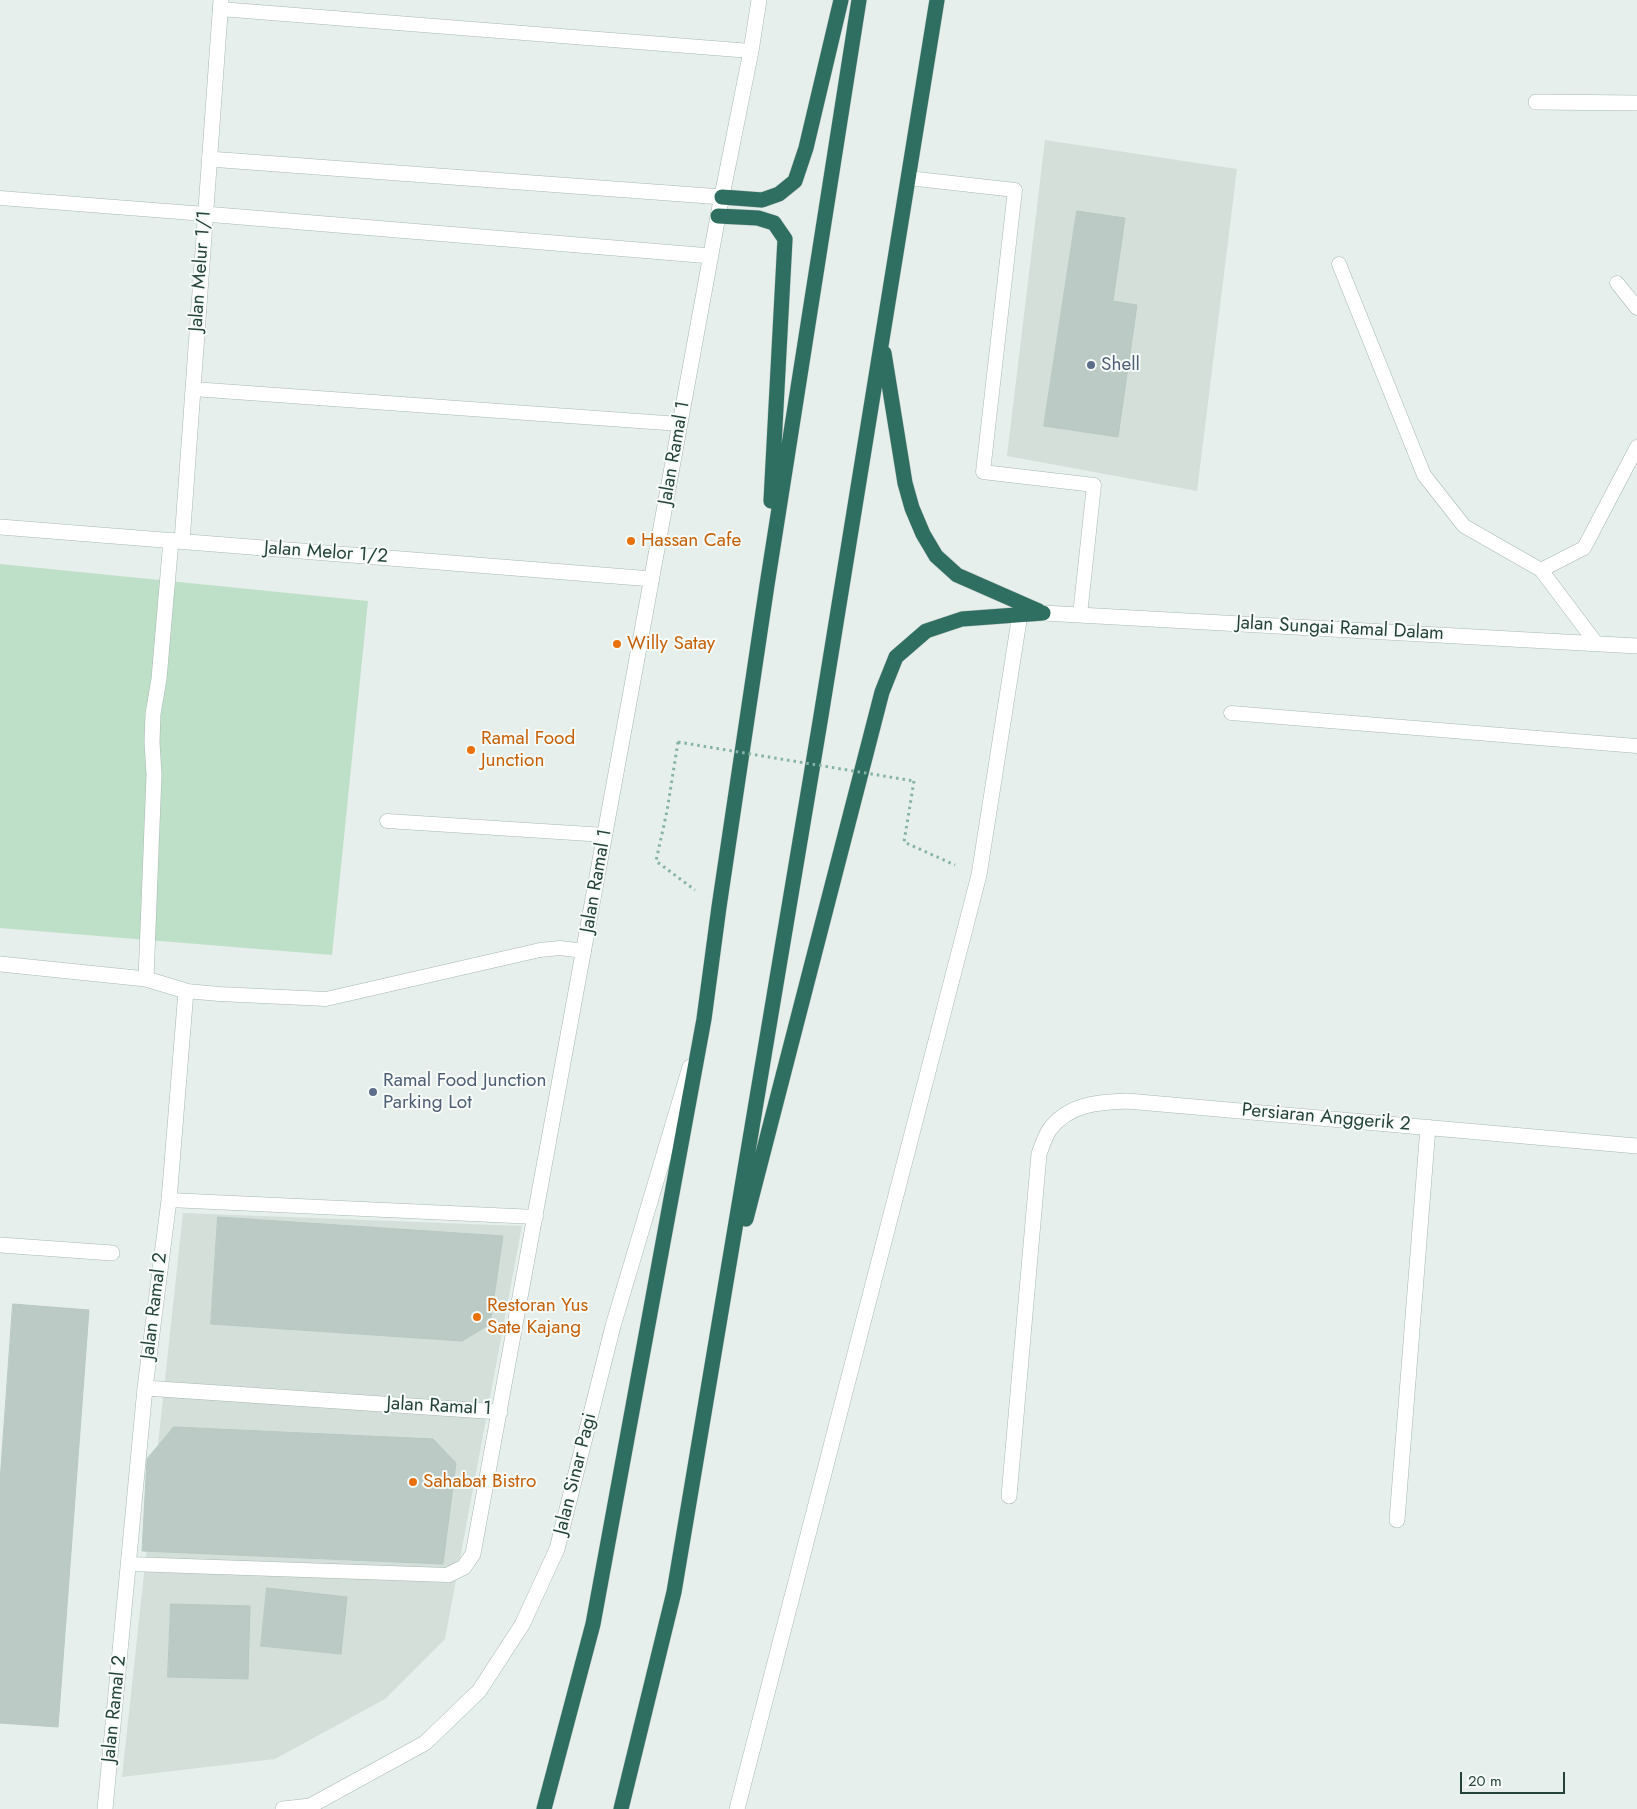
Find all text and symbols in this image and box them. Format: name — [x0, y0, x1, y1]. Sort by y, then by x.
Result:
street label: Jalan Melur 1/1 — [185, 210, 217, 332]
place label: Shell — [1101, 354, 1140, 376]
marker: Shell — [1085, 359, 1097, 371]
street label: Jalan Ramal 1 — [655, 399, 695, 507]
place label: Hassan Cafe — [641, 530, 741, 552]
marker: Hassan Cafe — [625, 535, 637, 547]
street label: Jalan Melor 1/2 — [263, 537, 389, 569]
street label: Jalan Sungai Ramal Dalam — [1236, 612, 1444, 646]
place label: Willy Satay — [627, 633, 715, 655]
marker: Willy Satay — [611, 638, 623, 650]
place label: Ramal Food Junction — [481, 728, 575, 772]
marker: Ramal Food Junction — [465, 744, 477, 756]
street label: Jalan Ramal 1 — [577, 827, 617, 935]
place label: Ramal Food Junction Parking Lot — [383, 1070, 546, 1114]
marker: Ramal Food Junction Parking Lot — [367, 1086, 379, 1098]
street label: Persiaran Anggerik 2 — [1241, 1099, 1411, 1137]
street label: Jalan Ramal 2 — [137, 1251, 173, 1361]
place label: Restoran Yus Sate Kajang — [487, 1295, 588, 1339]
marker: Restoran Yus Sate Kajang — [471, 1311, 483, 1323]
street label: Jalan Ramal 1 — [386, 1393, 492, 1421]
street label: Jalan Sinar Pagi — [550, 1411, 602, 1537]
place label: Sahabat Bistro — [423, 1471, 536, 1493]
marker: Sahabat Bistro — [407, 1476, 419, 1488]
street label: Jalan Ramal 2 — [98, 1654, 132, 1764]
scale bar — [1462, 1762, 1567, 1794]
text: 20 m — [1468, 1770, 1502, 1792]

